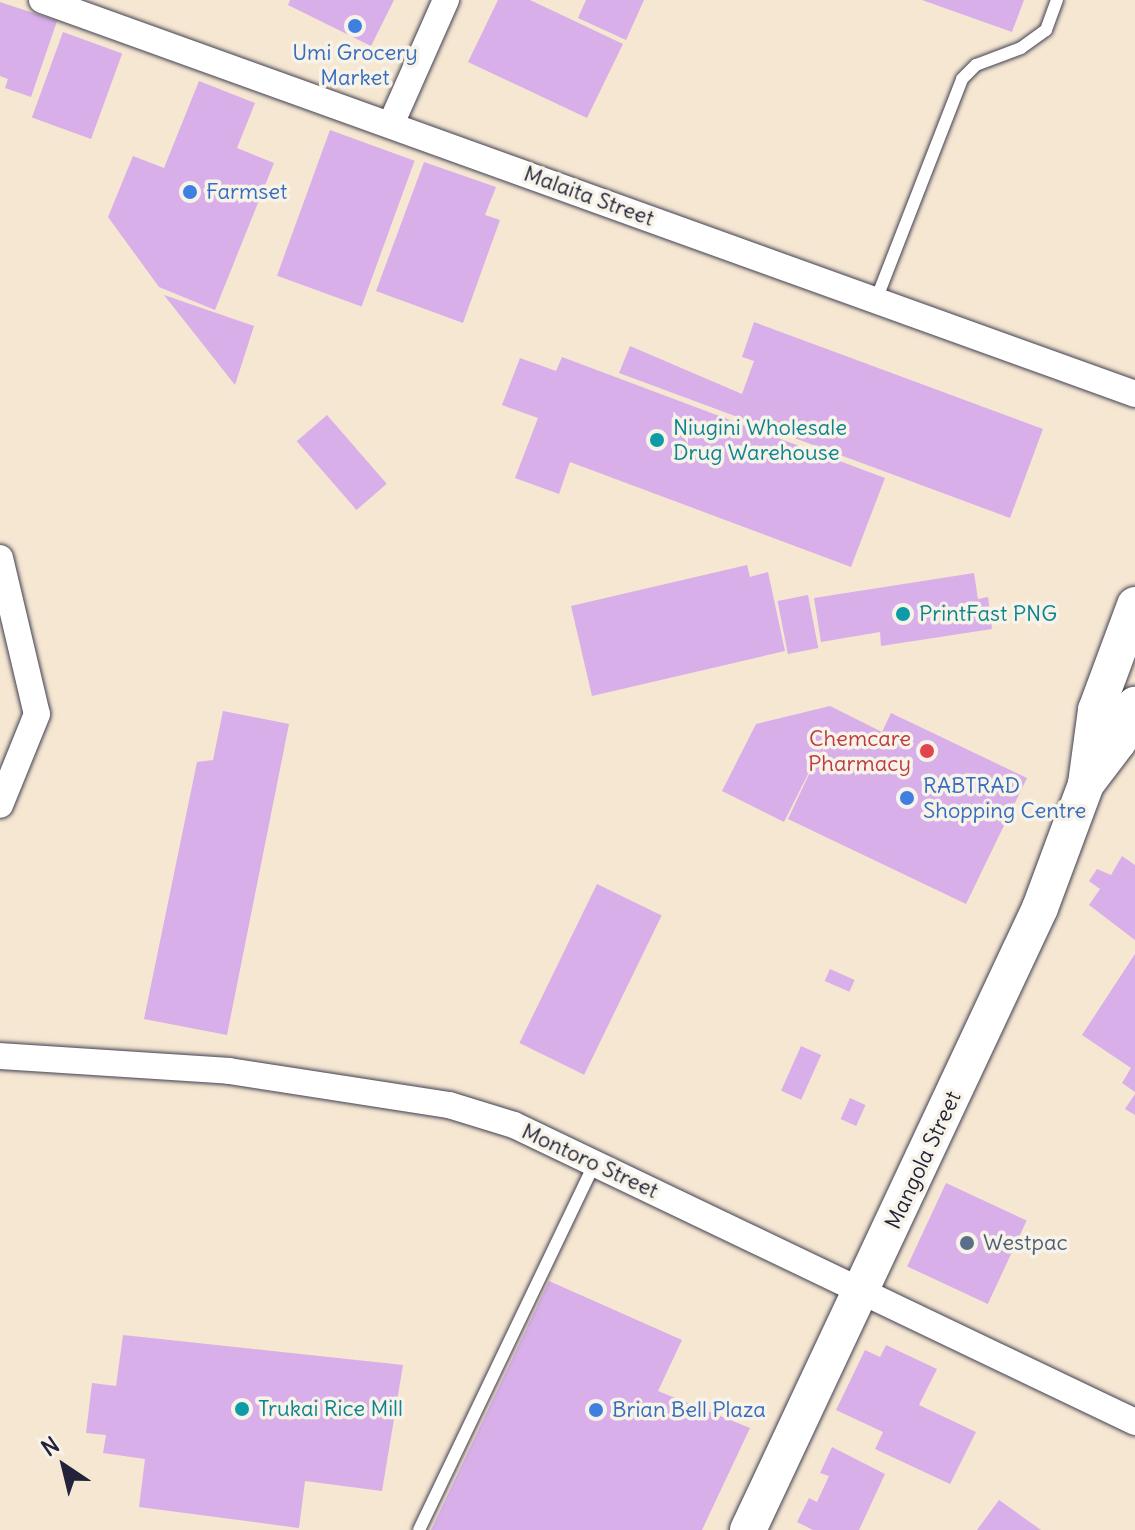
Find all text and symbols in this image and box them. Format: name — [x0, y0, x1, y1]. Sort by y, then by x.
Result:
marker: Umi Grocery Market — [346, 17, 364, 35]
place label: Umi Grocery Market — [292, 39, 418, 90]
street label: Malaita Street — [520, 160, 658, 232]
place label: Farmset — [206, 179, 288, 205]
marker: Farmset — [181, 183, 199, 201]
place label: Niugini Wholesale Drug Warehouse — [673, 414, 847, 466]
marker: Niugini Wholesale Drug Warehouse — [648, 431, 666, 449]
place label: PrintFast PNG — [919, 601, 1057, 627]
marker: PrintFast PNG — [894, 605, 912, 623]
place label: Chemcare Pharmacy — [808, 725, 911, 776]
marker: Chemcare Pharmacy — [918, 742, 936, 760]
place label: RABTRAD Shopping Centre — [923, 772, 1086, 824]
marker: RABTRAD Shopping Centre — [898, 789, 916, 807]
street label: Mangola Street — [880, 1087, 966, 1233]
street label: Montoro Street — [518, 1118, 662, 1204]
place label: Westpac — [983, 1230, 1068, 1256]
marker: Westpac — [958, 1234, 976, 1252]
place label: Trukai Rice Mill — [258, 1396, 403, 1422]
place label: Brian Bell Plaza — [612, 1397, 766, 1423]
marker: Trukai Rice Mill — [233, 1400, 251, 1418]
marker: Brian Bell Plaza — [587, 1401, 605, 1419]
north arrow — [24, 1426, 104, 1506]
text: N — [36, 1431, 64, 1462]

